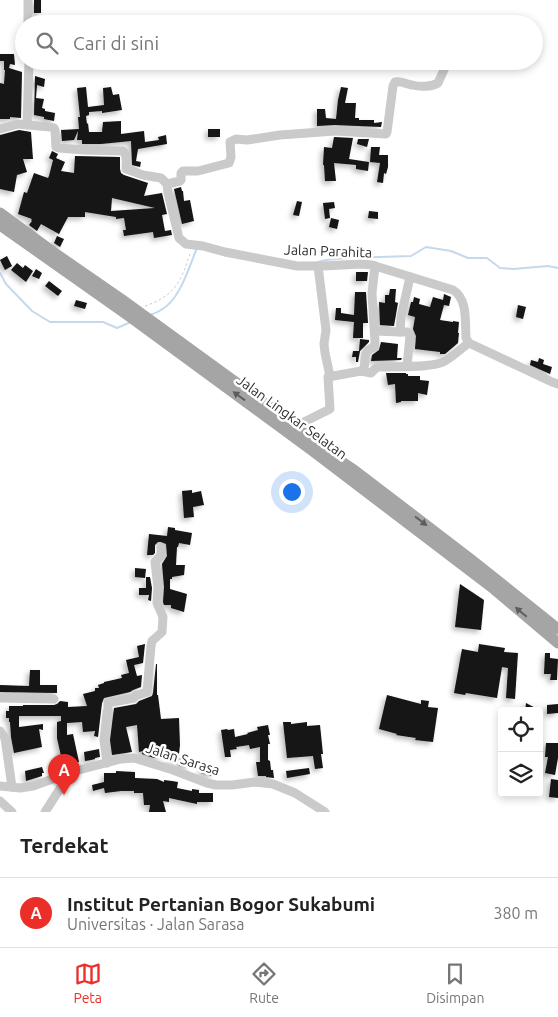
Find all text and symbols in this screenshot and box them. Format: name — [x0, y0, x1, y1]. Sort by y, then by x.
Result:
search box — [15, 15, 543, 70]
icon: search — [33, 29, 61, 57]
text: Cari di sini — [73, 32, 159, 54]
street label: Jalan Parahita — [284, 241, 372, 261]
street label: Jalan Lingkar Selatan — [234, 372, 350, 462]
one-way arrow — [233, 391, 246, 402]
your location — [279, 479, 305, 505]
one-way arrow — [414, 515, 427, 526]
one-way arrow — [514, 606, 527, 617]
map controls — [498, 707, 543, 797]
button: locate — [498, 707, 543, 752]
street label: Jalan Sarasa — [144, 740, 222, 778]
button: layers — [498, 752, 543, 797]
pin: A — [48, 754, 80, 795]
text: Terdekat — [20, 833, 108, 857]
text: Institut Pertanian Bogor Sukabumi — [67, 893, 375, 915]
text: A — [30, 904, 42, 922]
text: 380 m — [493, 904, 538, 922]
text: Universitas · Jalan Sarasa — [67, 915, 245, 933]
tab: Peta — [74, 960, 102, 1006]
tab: Rute — [249, 960, 279, 1006]
tab: Disimpan — [426, 960, 484, 1006]

